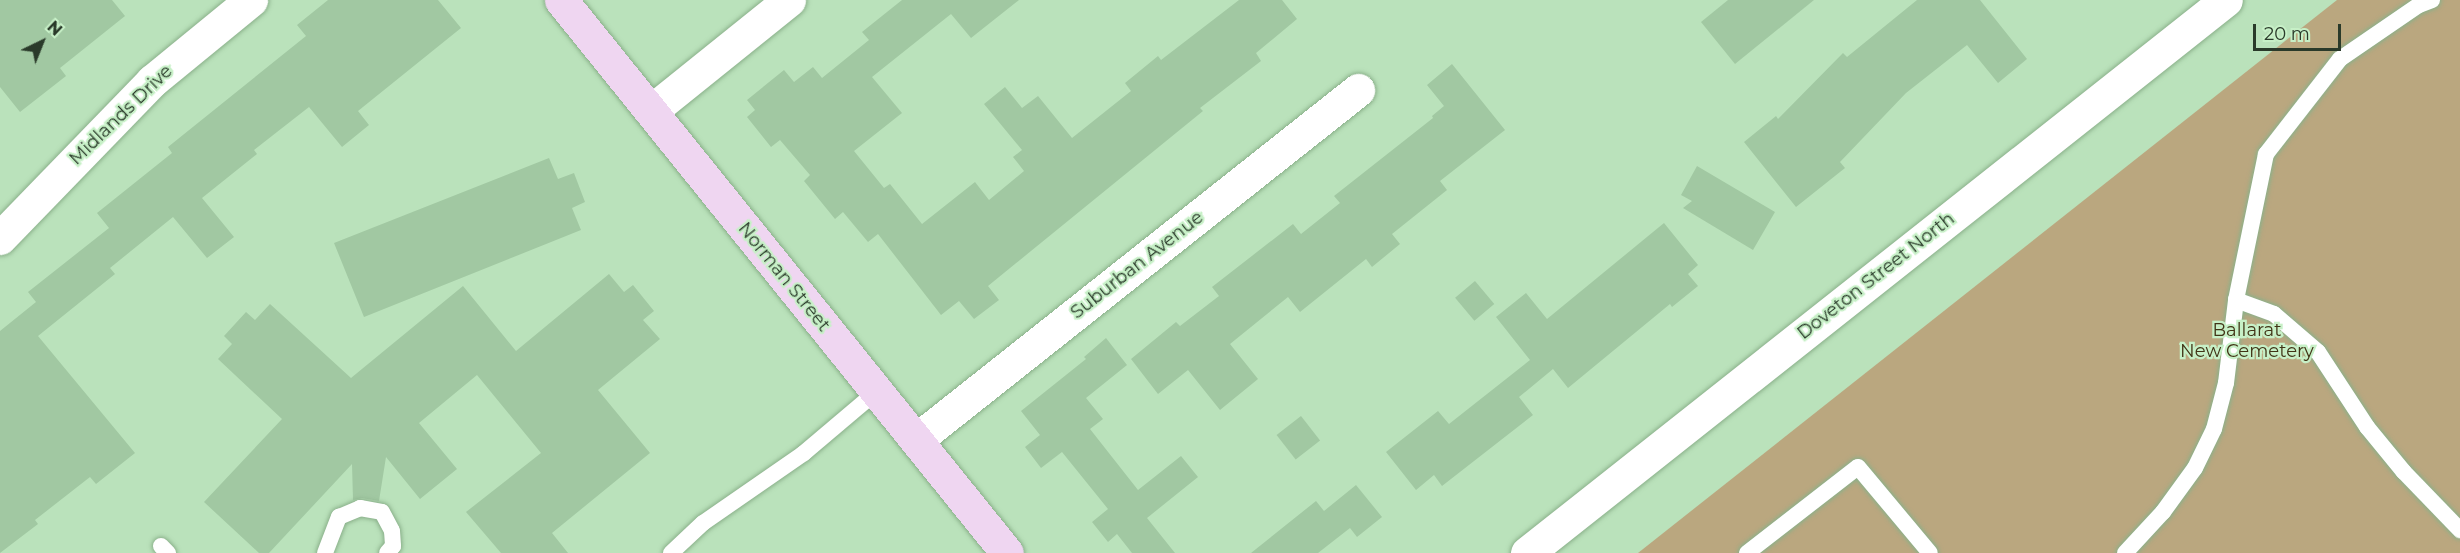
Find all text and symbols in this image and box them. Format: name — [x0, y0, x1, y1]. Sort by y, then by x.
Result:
north arrow — [12, 12, 72, 72]
scale bar — [2256, 12, 2344, 50]
text: N — [43, 17, 66, 40]
text: 20 m — [2264, 23, 2310, 45]
street label: Midlands Drive — [65, 60, 177, 170]
street label: Suburban Avenue — [1066, 207, 1208, 323]
street label: Doveton Street North — [1793, 208, 1959, 344]
street label: Norman Street — [733, 218, 835, 336]
park label: Ballarat New Cemetery — [2180, 320, 2314, 362]

